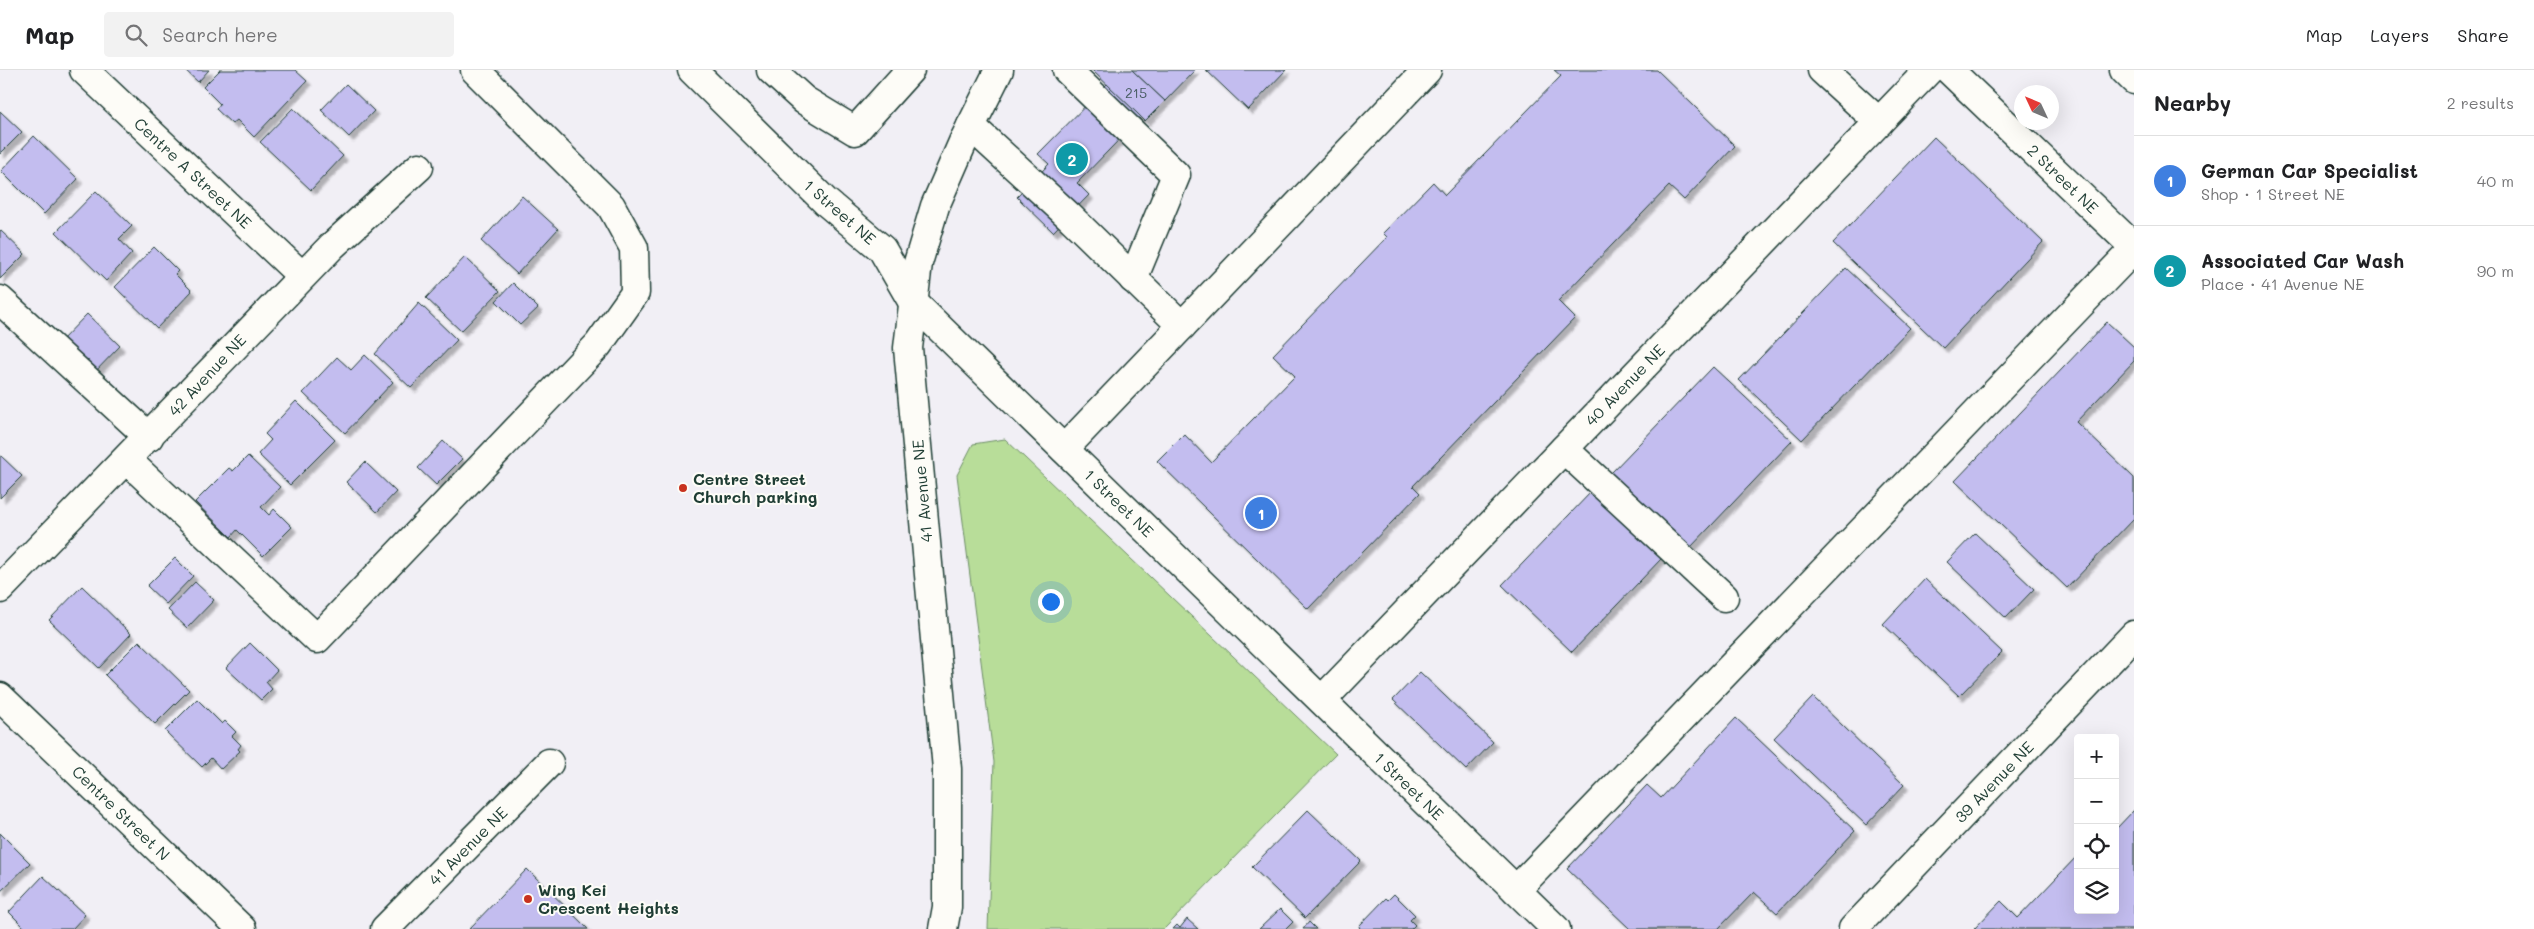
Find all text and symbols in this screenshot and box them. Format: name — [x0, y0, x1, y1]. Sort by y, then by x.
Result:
search box — [104, 12, 454, 57]
text: Map — [25, 19, 74, 50]
icon: search — [122, 21, 150, 49]
text: Search here — [162, 22, 278, 47]
text: Map — [2306, 23, 2342, 47]
text: Layers — [2370, 23, 2429, 47]
text: Share — [2457, 23, 2509, 47]
house number: 215 — [1125, 83, 1147, 102]
north arrow — [2014, 85, 2059, 130]
text: Nearby — [2154, 89, 2231, 116]
text: 2 results — [2447, 92, 2514, 113]
street label: Centre A Street NE — [130, 113, 257, 233]
street label: 2 Street NE — [2023, 139, 2103, 218]
pin: 2 — [1056, 140, 1088, 178]
text: German Car Specialist — [2201, 158, 2418, 183]
text: 1 — [2166, 170, 2174, 191]
text: 40 m — [2477, 170, 2514, 191]
street label: 1 Street NE — [800, 174, 881, 249]
text: Shop · 1 Street NE — [2201, 183, 2345, 204]
text: Associated Car Wash — [2201, 248, 2404, 273]
text: 2 — [2166, 260, 2174, 281]
text: 90 m — [2477, 260, 2514, 281]
text: Place · 41 Avenue NE — [2201, 273, 2364, 294]
street label: 42 Avenue NE — [163, 329, 250, 420]
street label: 40 Avenue NE — [1580, 339, 1669, 430]
street label: 41 Avenue NE — [907, 439, 936, 543]
street label: 1 Street NE — [1080, 464, 1159, 541]
place label: Centre Street Church parking — [693, 468, 817, 507]
marker: Centre Street Church parking — [677, 482, 689, 494]
pin: 1 — [1245, 494, 1277, 532]
your location — [1038, 589, 1064, 615]
map controls — [2074, 734, 2119, 914]
button: + — [2074, 734, 2119, 779]
street label: 39 Avenue NE — [1949, 736, 2038, 827]
street label: 1 Street NE — [1370, 747, 1449, 824]
street label: Centre Street N — [68, 761, 175, 865]
button: − — [2074, 779, 2119, 824]
street label: 41 Avenue NE — [424, 802, 512, 890]
button: locate — [2074, 824, 2119, 869]
button: layers — [2074, 869, 2119, 914]
place label: Wing Kei Crescent Heights — [538, 879, 679, 918]
marker: Wing Kei Crescent Heights — [522, 893, 534, 905]

